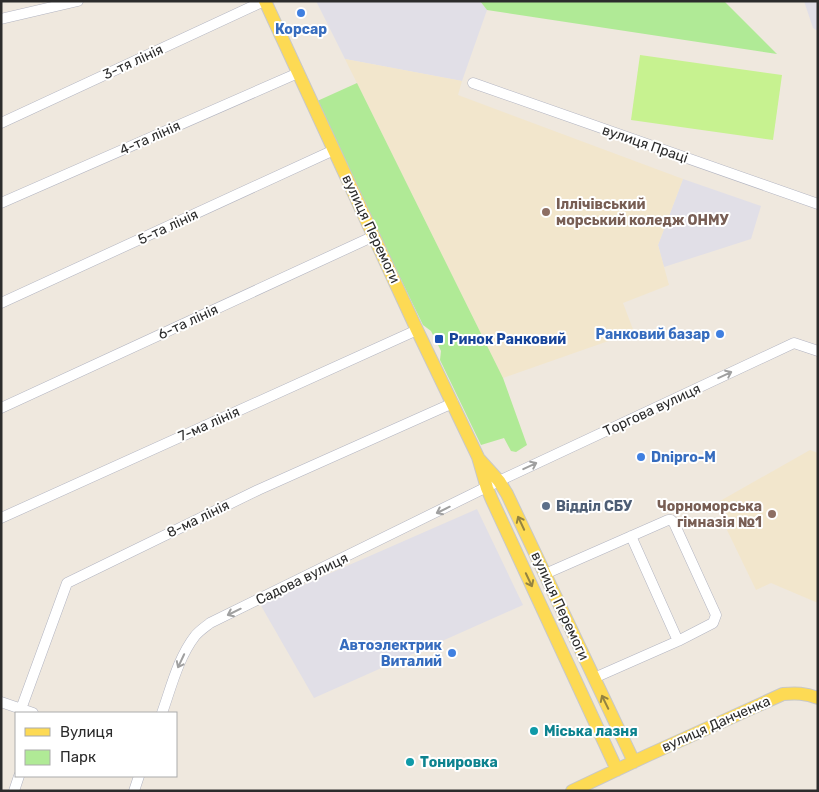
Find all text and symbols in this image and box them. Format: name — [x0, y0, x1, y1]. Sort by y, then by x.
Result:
marker: Корсар — [295, 7, 307, 19]
place label: Корсар — [275, 21, 327, 38]
street label: 3-тя лінія — [100, 41, 166, 83]
street label: 4-та лінія — [117, 117, 183, 159]
street label: вулиця Праці — [600, 121, 690, 167]
street label: вулиця Перемоги — [338, 172, 404, 286]
place label: Іллічівський морський коледж ОНМУ — [556, 196, 730, 229]
street label: 5-та лінія — [135, 206, 201, 248]
marker: Іллічівський морський коледж ОНМУ — [540, 206, 552, 218]
street label: 6-та лінія — [155, 301, 221, 343]
place label: Ранковий базар — [596, 326, 710, 343]
marker: Ранковий базар — [714, 328, 726, 340]
place label: Ринок Ранковий — [449, 331, 566, 348]
marker: Ринок Ранковий — [433, 333, 445, 345]
one-way arrow — [717, 370, 732, 380]
street label: Торгова вулиця — [601, 380, 703, 440]
street label: 7-ма лінія — [176, 403, 242, 445]
place label: Dnipro-M — [651, 449, 716, 466]
marker: Dnipro-M — [635, 451, 647, 463]
one-way arrow — [522, 461, 537, 471]
street label: 8-ма лінія — [164, 497, 232, 541]
place label: Відділ СБУ — [556, 498, 633, 515]
place label: Чорноморська гімназія №1 — [657, 498, 762, 531]
marker: Відділ СБУ — [540, 500, 552, 512]
one-way arrow — [436, 505, 451, 515]
marker: Чорноморська гімназія №1 — [766, 508, 778, 520]
one-way arrow — [516, 516, 525, 531]
street label: Садова вулиця — [253, 549, 351, 609]
street label: вулиця Перемоги — [527, 549, 593, 663]
one-way arrow — [524, 572, 534, 587]
one-way arrow — [227, 608, 242, 617]
place label: Автоэлектрик Виталий — [340, 637, 443, 670]
marker: Автоэлектрик Виталий — [446, 647, 458, 659]
one-way arrow — [176, 653, 186, 668]
street label: вулиця Данченка — [659, 692, 773, 756]
one-way arrow — [600, 695, 609, 710]
legend — [15, 712, 178, 777]
text: Вулиця — [60, 723, 113, 741]
place label: Міська лазня — [544, 723, 638, 740]
marker: Міська лазня — [528, 725, 540, 737]
text: Парк — [60, 748, 96, 766]
place label: Тонировка — [420, 754, 498, 771]
marker: Тонировка — [404, 756, 416, 768]

